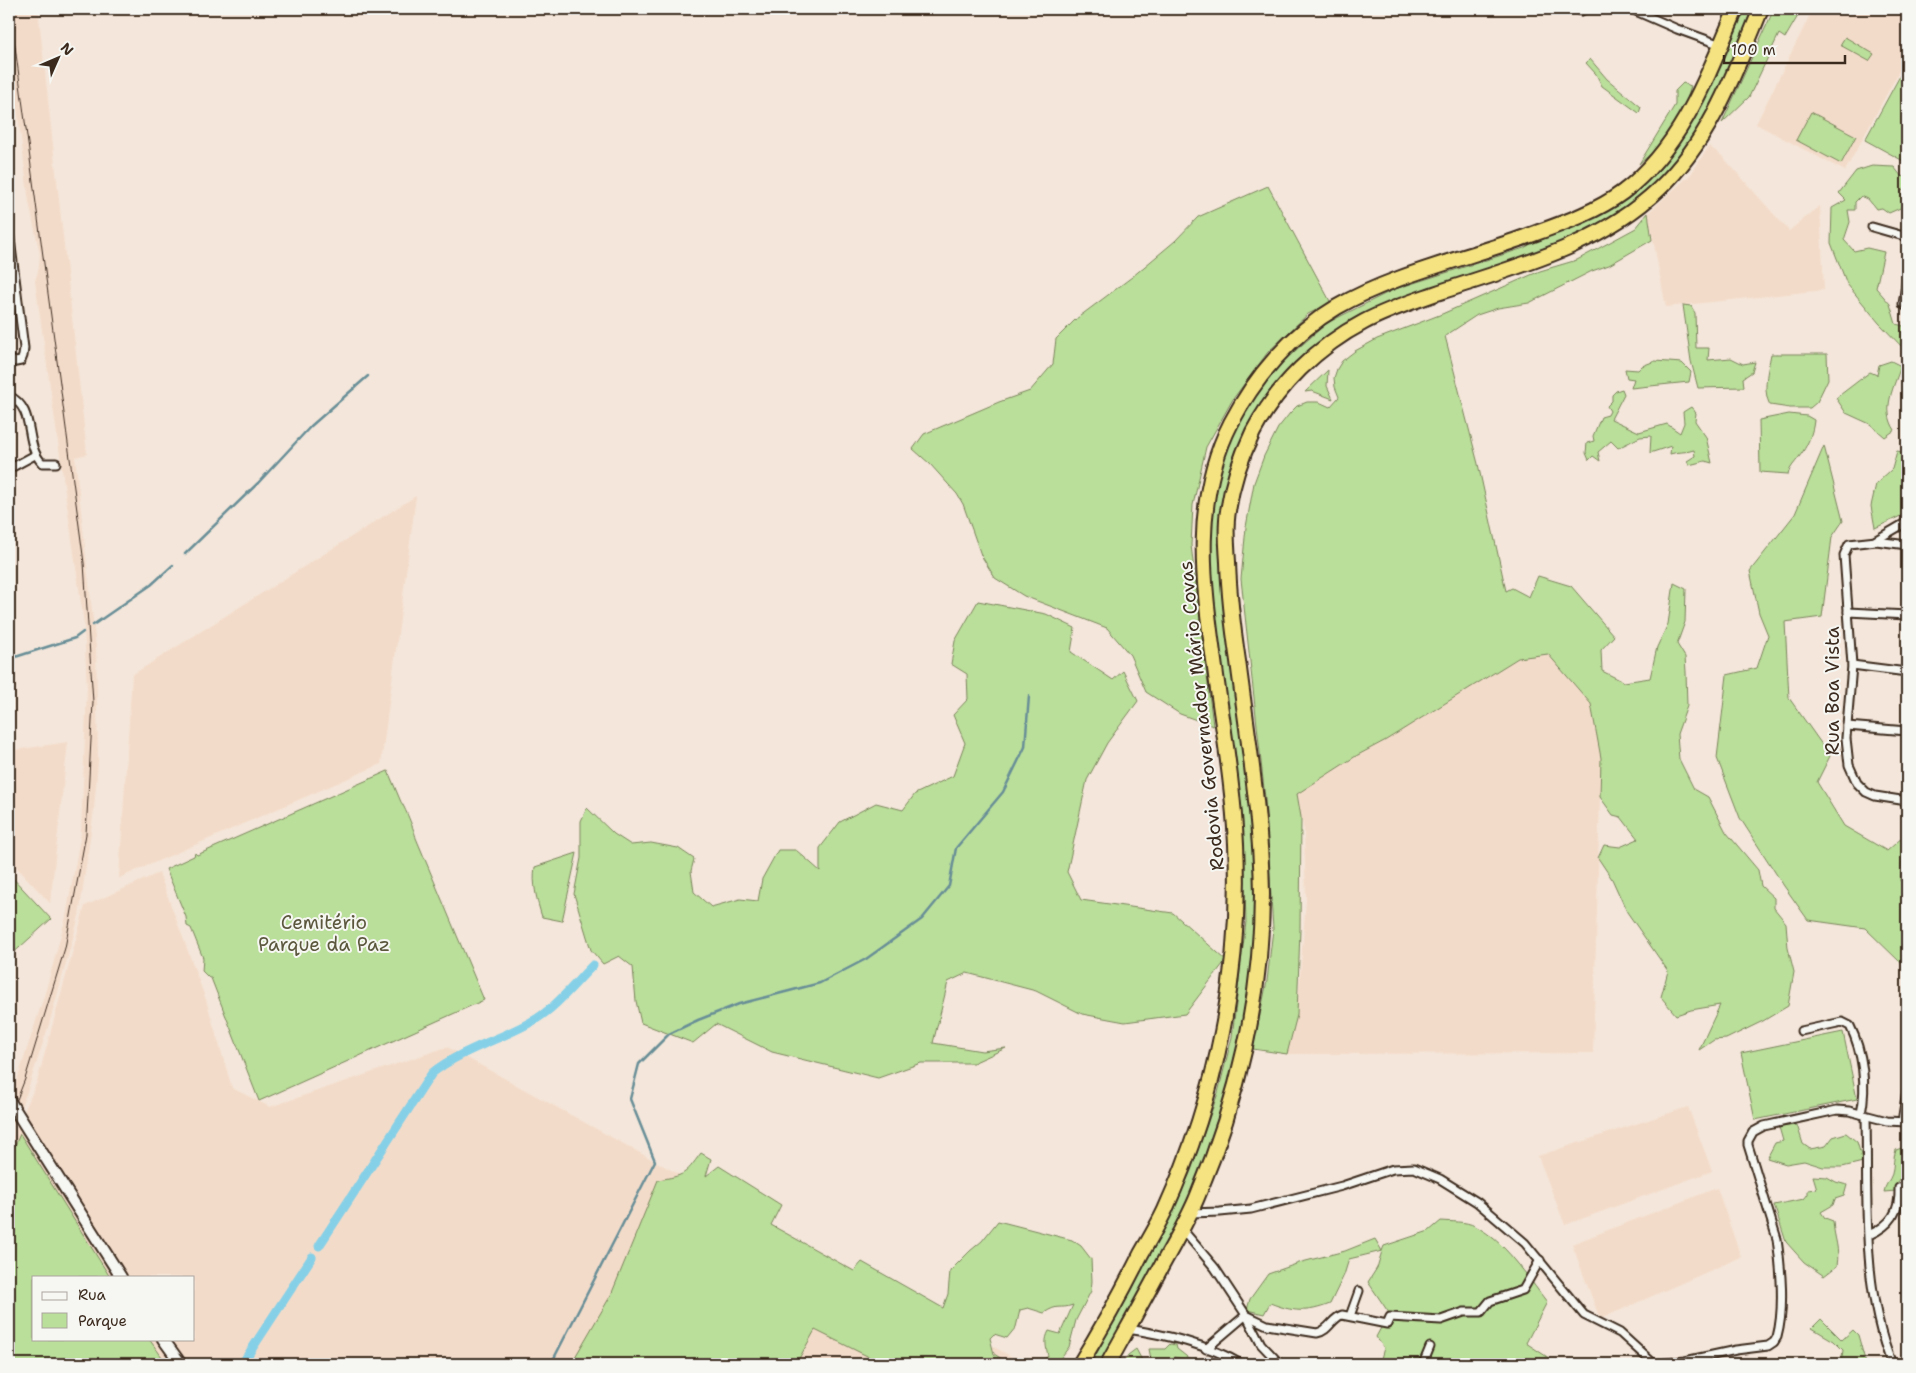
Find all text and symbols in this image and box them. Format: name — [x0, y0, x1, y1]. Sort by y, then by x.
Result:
north arrow — [32, 32, 82, 82]
scale bar — [1724, 32, 1845, 64]
text: N — [57, 39, 77, 59]
text: 100 m — [1731, 40, 1776, 60]
street label: Rodovia Governador Mário Covas — [1173, 560, 1230, 872]
street label: Rua Boa Vista — [1820, 626, 1845, 756]
park label: Cemitério Parque da Paz — [258, 910, 390, 957]
legend — [32, 1276, 195, 1340]
text: Rua — [78, 1285, 107, 1305]
text: Parque — [78, 1311, 127, 1331]

